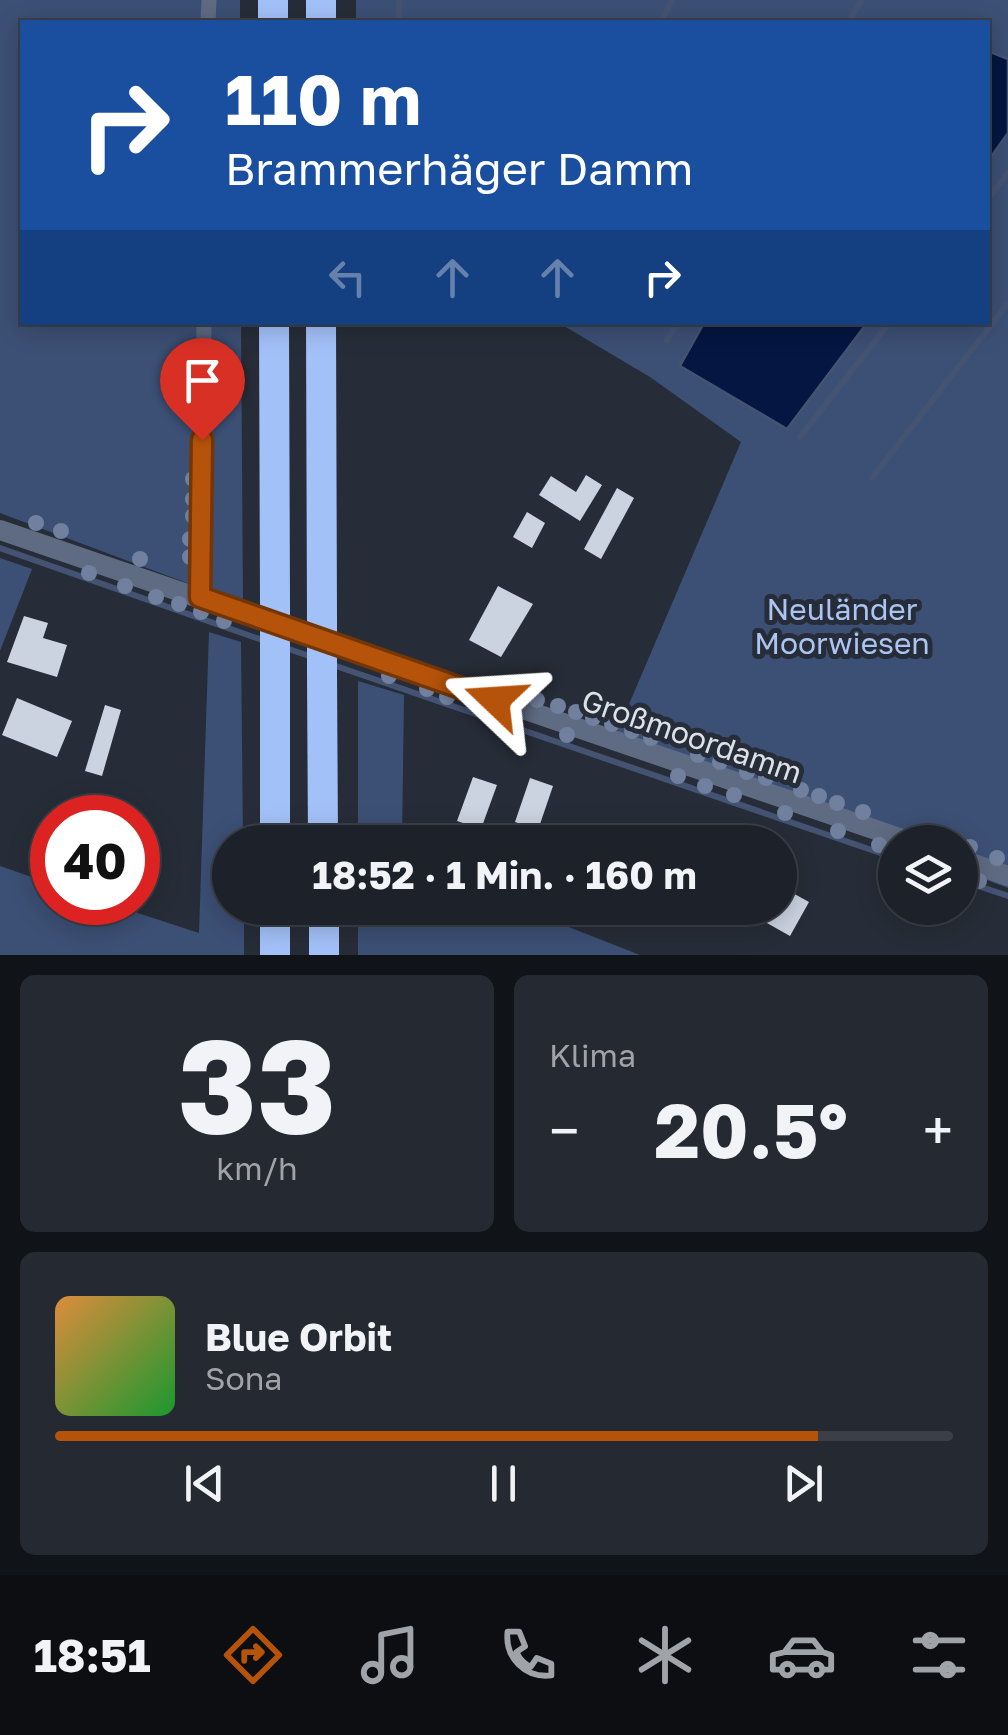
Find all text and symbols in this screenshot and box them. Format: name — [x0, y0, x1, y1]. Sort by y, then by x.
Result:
text: 110 m — [225, 56, 421, 140]
icon: right — [60, 60, 190, 190]
text: Brammerhäger Damm — [225, 141, 693, 195]
icon: left — [320, 250, 375, 305]
icon: ahead — [425, 250, 480, 305]
icon: ahead — [530, 250, 585, 305]
icon: right — [635, 250, 690, 305]
pin — [160, 338, 245, 441]
icon: arrive — [175, 353, 230, 408]
park label: Neuländer Moorwiesen — [754, 591, 930, 661]
position arrow — [443, 648, 547, 752]
street label: Großmoordamm — [577, 681, 807, 791]
speed limit sign: 40 — [30, 795, 160, 925]
map controls — [878, 825, 978, 925]
button: layers — [878, 825, 978, 925]
text: 18:52 · 1 Min. · 160 m — [312, 852, 697, 897]
text: 33 — [178, 1006, 336, 1162]
text: Klima — [549, 1036, 636, 1074]
text: 20.5° — [654, 1084, 848, 1175]
text: − — [549, 1097, 579, 1163]
text: + — [923, 1097, 953, 1163]
text: km/h — [216, 1149, 298, 1187]
text: Blue Orbit — [205, 1314, 392, 1359]
text: Sona — [205, 1359, 282, 1397]
icon: previous — [177, 1456, 232, 1511]
icon: pause — [476, 1456, 531, 1511]
icon: next — [776, 1456, 831, 1511]
icon: directions — [218, 1620, 288, 1690]
icon: music — [355, 1620, 425, 1690]
icon: phone — [493, 1620, 563, 1690]
icon: climate — [630, 1620, 700, 1690]
icon: car — [767, 1620, 837, 1690]
icon: filters — [904, 1620, 974, 1690]
text: 18:51 — [34, 1628, 151, 1682]

